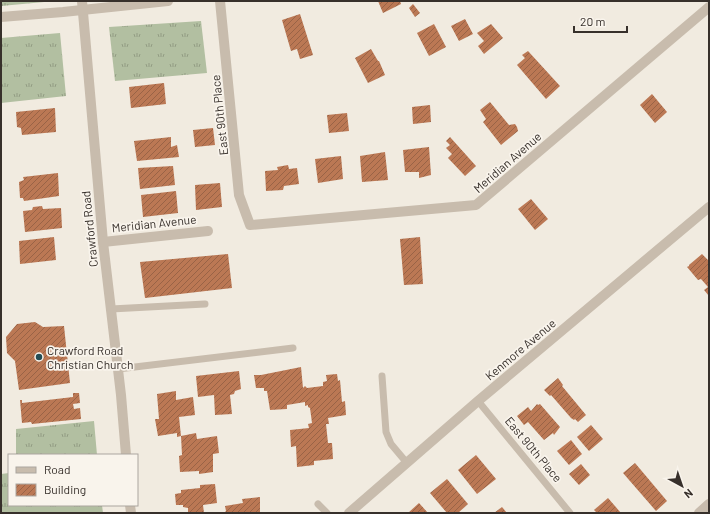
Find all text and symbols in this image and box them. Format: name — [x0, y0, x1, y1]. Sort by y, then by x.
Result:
scale bar — [574, 8, 627, 34]
text: 20 m — [580, 14, 606, 28]
street label: East 90th Place — [208, 74, 230, 156]
street label: Meridian Avenue — [470, 129, 544, 195]
street label: Crawford Road — [78, 190, 100, 268]
street label: Meridian Avenue — [111, 212, 197, 234]
street label: Kenmore Avenue — [482, 315, 558, 383]
place label: Crawford Road Christian Church — [47, 343, 134, 371]
marker: Crawford Road Christian Church — [34, 352, 44, 362]
street label: East 90th Place — [503, 414, 565, 484]
legend — [8, 454, 138, 506]
text: Road — [44, 462, 71, 476]
north arrow — [662, 466, 702, 506]
text: Building — [44, 482, 86, 496]
text: N — [682, 487, 696, 501]

